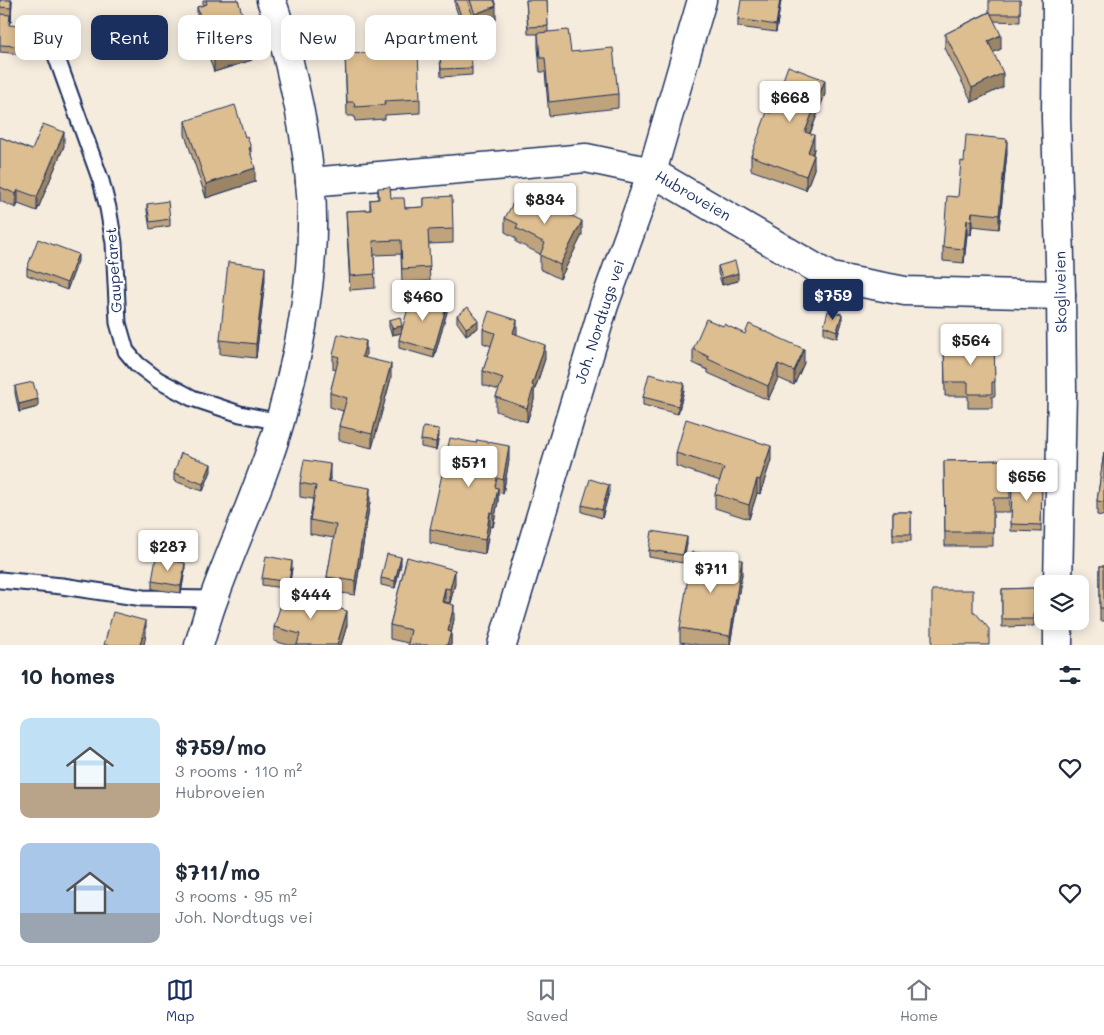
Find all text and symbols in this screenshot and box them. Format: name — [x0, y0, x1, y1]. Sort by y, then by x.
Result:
chip: Buy — [15, 15, 81, 60]
chip: Rent — [91, 15, 168, 60]
chip: Filters — [178, 15, 271, 60]
chip: New — [281, 15, 355, 60]
chip: Apartment — [365, 15, 496, 60]
pin: $668 — [760, 80, 820, 123]
text: $668 — [770, 86, 810, 107]
street label: Hubroveien — [652, 165, 735, 225]
pin: $834 — [515, 182, 575, 225]
text: $834 — [525, 188, 565, 209]
street label: Gaupefaret — [100, 227, 126, 314]
street label: Skogliveien — [1049, 251, 1071, 333]
street label: Joh. Nordtugs vei — [570, 257, 629, 386]
pin: $759 — [803, 278, 863, 321]
pin: $460 — [393, 280, 453, 322]
text: $759 — [814, 284, 852, 305]
text: $460 — [403, 285, 443, 306]
pin: $564 — [941, 324, 1001, 366]
text: $564 — [951, 329, 991, 350]
pin: $571 — [439, 446, 499, 488]
text: $571 — [451, 451, 487, 472]
pin: $656 — [997, 460, 1057, 502]
text: $656 — [1008, 465, 1046, 486]
pin: $287 — [138, 530, 198, 572]
text: $287 — [149, 535, 187, 556]
pin: $711 — [681, 552, 741, 594]
text: $711 — [695, 557, 727, 578]
map controls — [1034, 575, 1089, 630]
button: layers — [1034, 575, 1089, 630]
pin: $444 — [281, 578, 341, 620]
text: $444 — [291, 583, 331, 604]
icon: filters — [1056, 661, 1084, 689]
text: 10 homes — [20, 662, 115, 689]
text: $759/mo — [175, 733, 266, 760]
icon: home — [60, 738, 120, 798]
icon: heart — [1056, 754, 1084, 782]
text: 3 rooms · 110 m² — [175, 760, 302, 781]
text: Hubroveien — [175, 781, 265, 802]
text: $711/mo — [175, 858, 260, 885]
icon: home — [60, 863, 120, 923]
icon: heart — [1056, 879, 1084, 907]
text: 3 rooms · 95 m² — [175, 885, 297, 906]
text: Joh. Nordtugs vei — [175, 906, 313, 927]
tab: Map — [166, 976, 194, 1025]
tab: Saved — [526, 976, 568, 1025]
tab: Home — [900, 976, 938, 1025]

